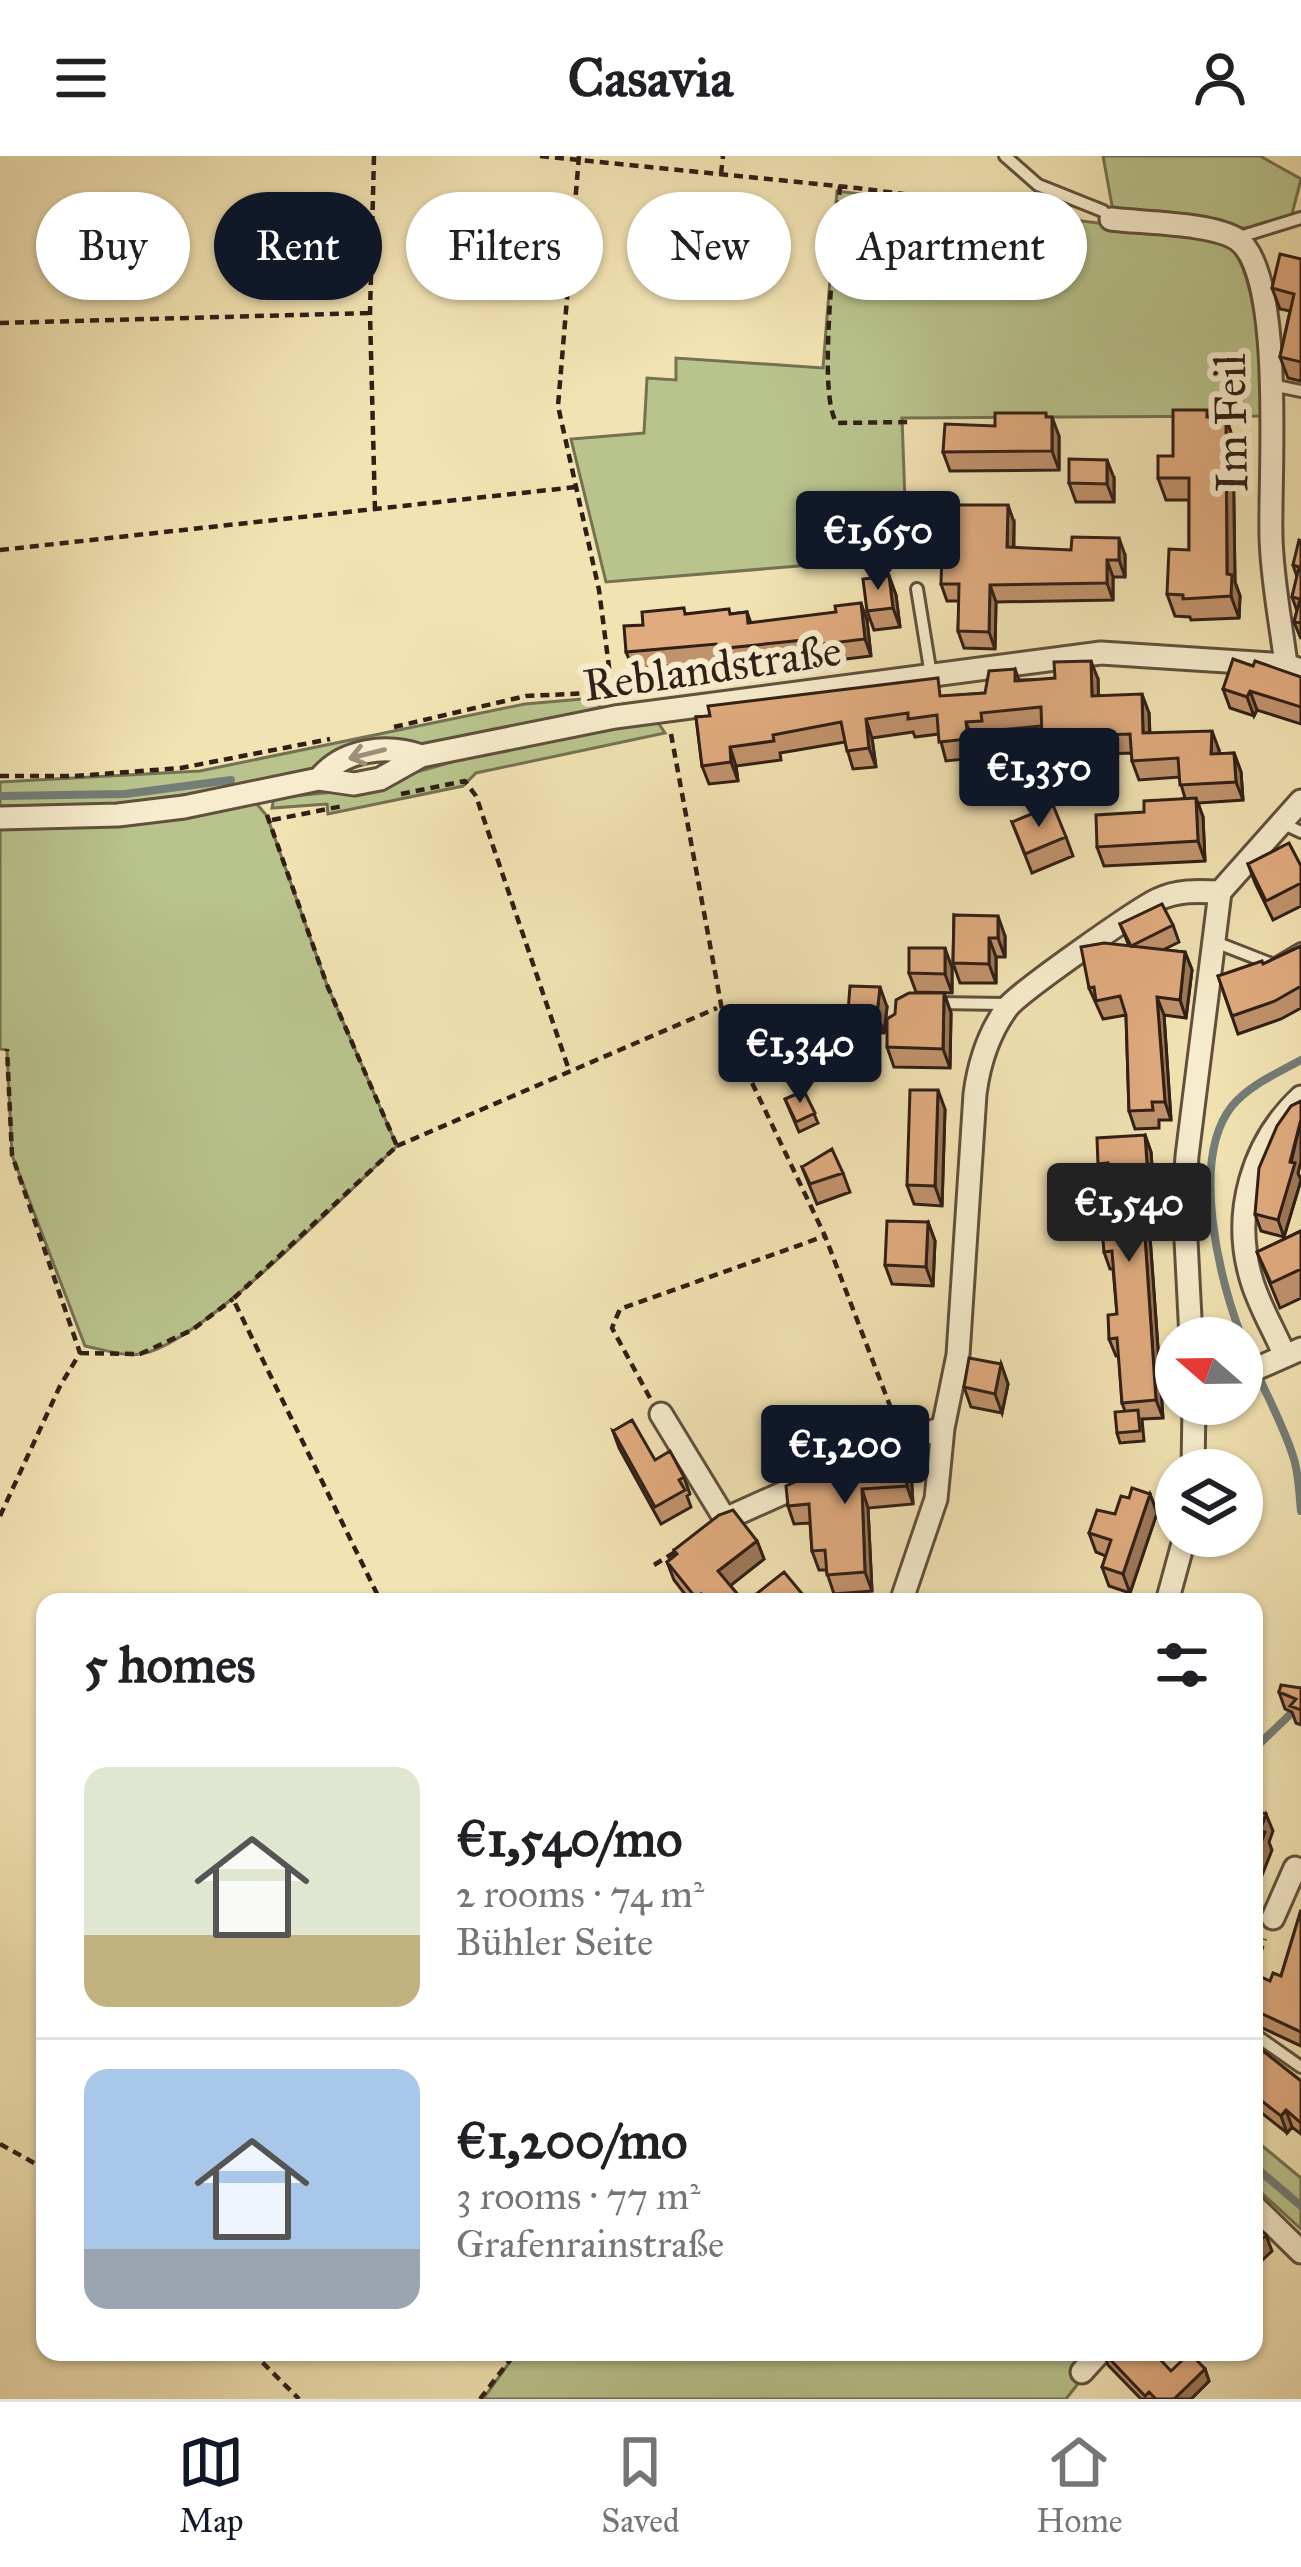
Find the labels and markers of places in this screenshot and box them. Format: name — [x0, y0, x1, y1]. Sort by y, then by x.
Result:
pin: €1,650 — [780, 491, 976, 593]
pin: €1,350 — [941, 728, 1137, 830]
pin: €1,340 — [702, 1004, 898, 1106]
pin: €1,540 — [1031, 1163, 1227, 1265]
pin: €1,200 — [747, 1405, 943, 1507]

